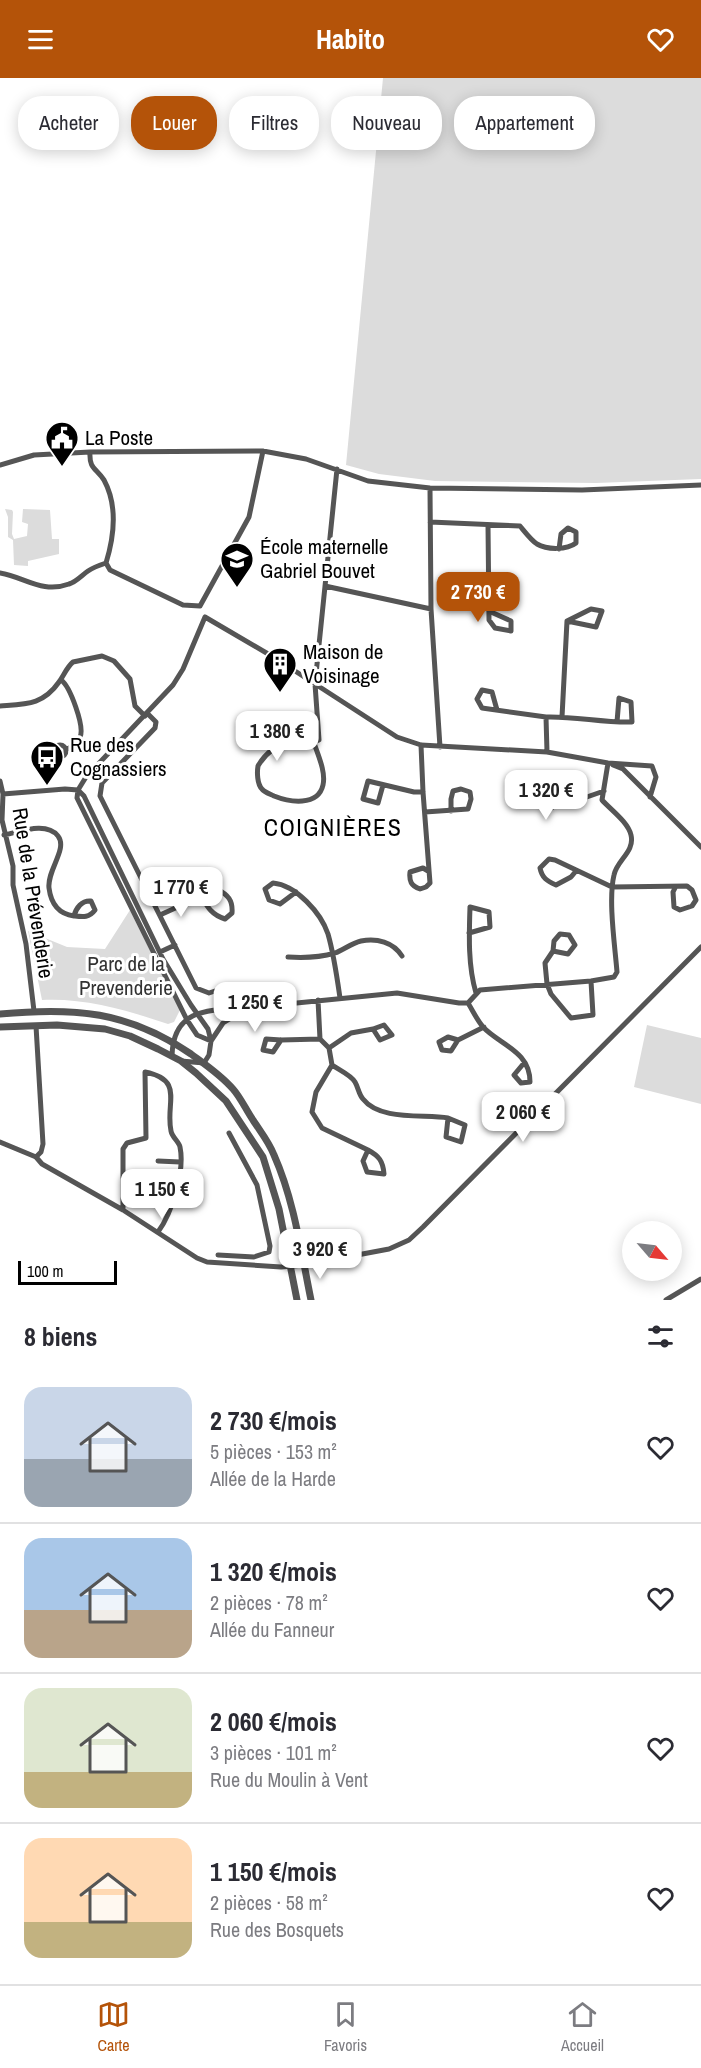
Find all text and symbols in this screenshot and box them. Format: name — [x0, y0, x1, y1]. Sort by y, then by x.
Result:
text: Habito — [316, 21, 385, 57]
icon: menu — [24, 23, 57, 56]
icon: heart — [644, 23, 677, 56]
chip: Acheter — [18, 96, 119, 150]
chip: Louer — [131, 96, 217, 150]
chip: Filtres — [229, 96, 319, 150]
chip: Nouveau — [331, 96, 442, 150]
chip: Appartement — [454, 96, 595, 150]
public building icon: La Poste — [44, 420, 80, 467]
place label: La Poste — [85, 423, 153, 452]
place label: École maternelle Gabriel Bouvet — [260, 532, 388, 585]
school or university icon: École maternelle Gabriel Bouvet — [219, 541, 255, 588]
pin: 2 730 € — [423, 572, 533, 623]
text: 2 730 € — [451, 578, 505, 605]
place label: Maison de Voisinage — [303, 637, 383, 690]
building icon: Maison de Voisinage — [262, 646, 298, 693]
pin: 1 380 € — [222, 711, 332, 762]
text: 1 380 € — [250, 717, 304, 744]
place label: Rue des Cognassiers — [70, 730, 167, 783]
bus stop icon: Rue des Cognassiers — [29, 739, 65, 786]
pin: 1 320 € — [491, 770, 601, 821]
text: 1 320 € — [519, 776, 573, 803]
street label: Rue de la Prévenderie — [6, 806, 61, 980]
district label: COIGNIÈRES — [264, 811, 402, 843]
pin: 1 770 € — [126, 867, 236, 918]
text: 1 770 € — [154, 873, 208, 900]
park label: Parc de la Prevenderie — [79, 949, 173, 1002]
pin: 1 250 € — [200, 982, 310, 1033]
text: 1 250 € — [228, 988, 282, 1015]
pin: 2 060 € — [468, 1092, 578, 1143]
text: 2 060 € — [496, 1098, 550, 1125]
pin: 1 150 € — [107, 1169, 217, 1220]
text: 1 150 € — [135, 1175, 189, 1202]
north arrow — [622, 1221, 682, 1281]
map controls — [622, 1221, 682, 1281]
pin: 3 920 € — [265, 1229, 375, 1280]
text: 3 920 € — [293, 1235, 347, 1262]
scale bar — [18, 1258, 117, 1286]
text: 100 m — [27, 1260, 63, 1282]
text: 8 biens — [24, 1319, 97, 1354]
icon: filters — [644, 1320, 677, 1353]
text: 2 730 €/mois — [210, 1403, 337, 1438]
icon: home — [72, 1411, 144, 1483]
icon: heart — [644, 1431, 677, 1464]
text: 5 pièces · 153 m² — [210, 1438, 337, 1465]
text: Allée de la Harde — [210, 1465, 336, 1492]
text: 1 320 €/mois — [210, 1554, 337, 1589]
icon: home — [72, 1562, 144, 1634]
icon: heart — [644, 1582, 677, 1615]
text: 2 pièces · 78 m² — [210, 1589, 328, 1616]
text: Allée du Fanneur — [210, 1616, 334, 1643]
text: 2 060 €/mois — [210, 1704, 337, 1739]
icon: home — [72, 1712, 144, 1784]
icon: heart — [644, 1732, 677, 1765]
text: 3 pièces · 101 m² — [210, 1739, 337, 1766]
text: Rue du Moulin à Vent — [210, 1766, 368, 1793]
text: 1 150 €/mois — [210, 1854, 337, 1889]
icon: home — [72, 1862, 144, 1934]
icon: heart — [644, 1882, 677, 1915]
text: 2 pièces · 58 m² — [210, 1889, 328, 1916]
text: Rue des Bosquets — [210, 1916, 344, 1943]
tab: Carte — [97, 1998, 130, 2056]
tab: Favoris — [324, 1998, 367, 2056]
tab: Accueil — [561, 1998, 604, 2056]

